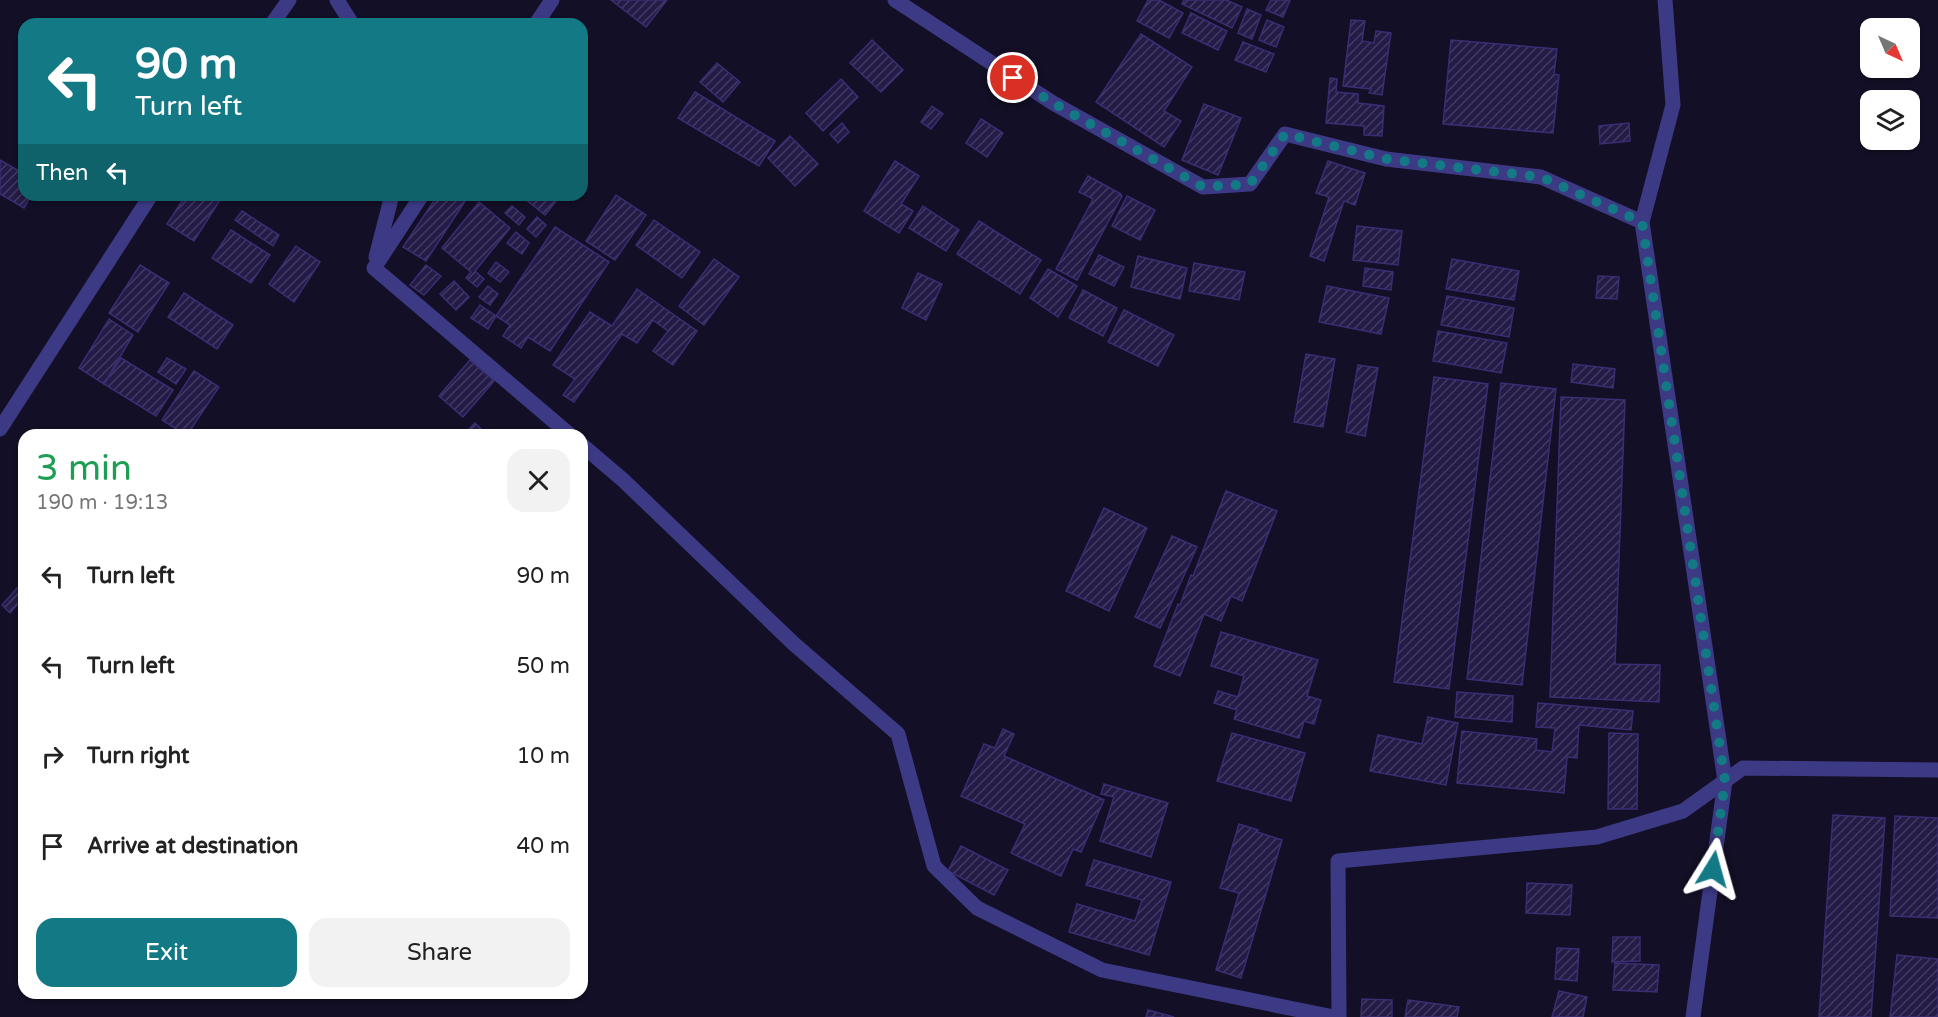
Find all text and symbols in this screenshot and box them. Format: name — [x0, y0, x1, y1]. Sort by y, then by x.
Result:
north arrow — [1860, 18, 1920, 78]
map controls — [1860, 18, 1920, 150]
text: 90 m — [135, 39, 237, 90]
icon: left — [36, 42, 114, 120]
pin — [987, 52, 1038, 103]
icon: arrive — [996, 61, 1029, 94]
text: Turn left — [135, 90, 242, 123]
button: layers — [1860, 90, 1920, 150]
icon: left — [101, 156, 134, 189]
text: Then — [36, 160, 89, 186]
text: 3 min — [36, 447, 132, 490]
button: close — [507, 449, 570, 512]
text: 190 m · 19:13 — [36, 491, 168, 515]
icon: left — [36, 560, 69, 593]
text: Turn left — [87, 563, 175, 589]
text: 90 m — [516, 563, 570, 589]
icon: left — [36, 650, 69, 683]
text: Turn left — [87, 653, 175, 679]
text: 50 m — [516, 653, 570, 679]
icon: right — [36, 740, 69, 773]
text: Turn right — [87, 743, 189, 769]
text: 10 m — [516, 743, 570, 769]
icon: arrive — [36, 830, 69, 863]
text: Arrive at destination — [87, 833, 298, 859]
text: 40 m — [516, 833, 570, 859]
position arrow — [1681, 837, 1745, 901]
button: Exit — [36, 918, 297, 987]
button: Share — [309, 918, 570, 987]

